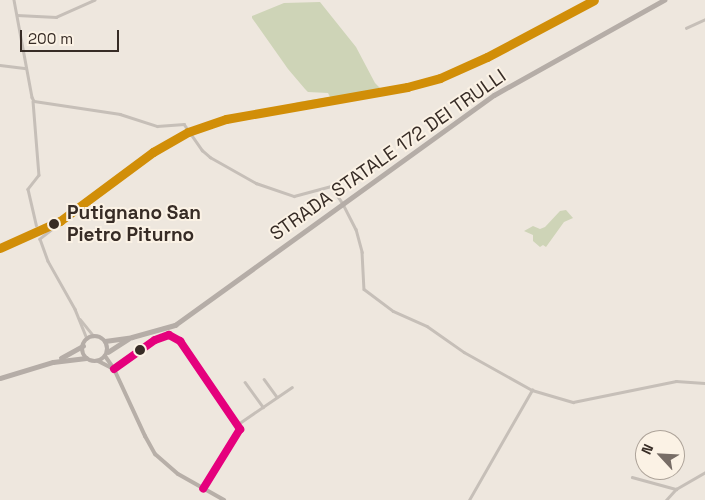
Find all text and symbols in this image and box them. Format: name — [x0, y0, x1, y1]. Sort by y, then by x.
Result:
scale bar — [22, 20, 121, 52]
text: 200 m — [28, 29, 73, 48]
street label: STRADA STATALE 172 DEI TRULLI — [265, 64, 511, 246]
place label: Putignano San Pietro Piturno — [67, 202, 201, 246]
marker: Putignano San Pietro Piturno — [45, 215, 63, 233]
unlabelled marker — [135, 345, 145, 355]
north arrow — [635, 430, 685, 480]
text: N — [637, 441, 657, 457]

